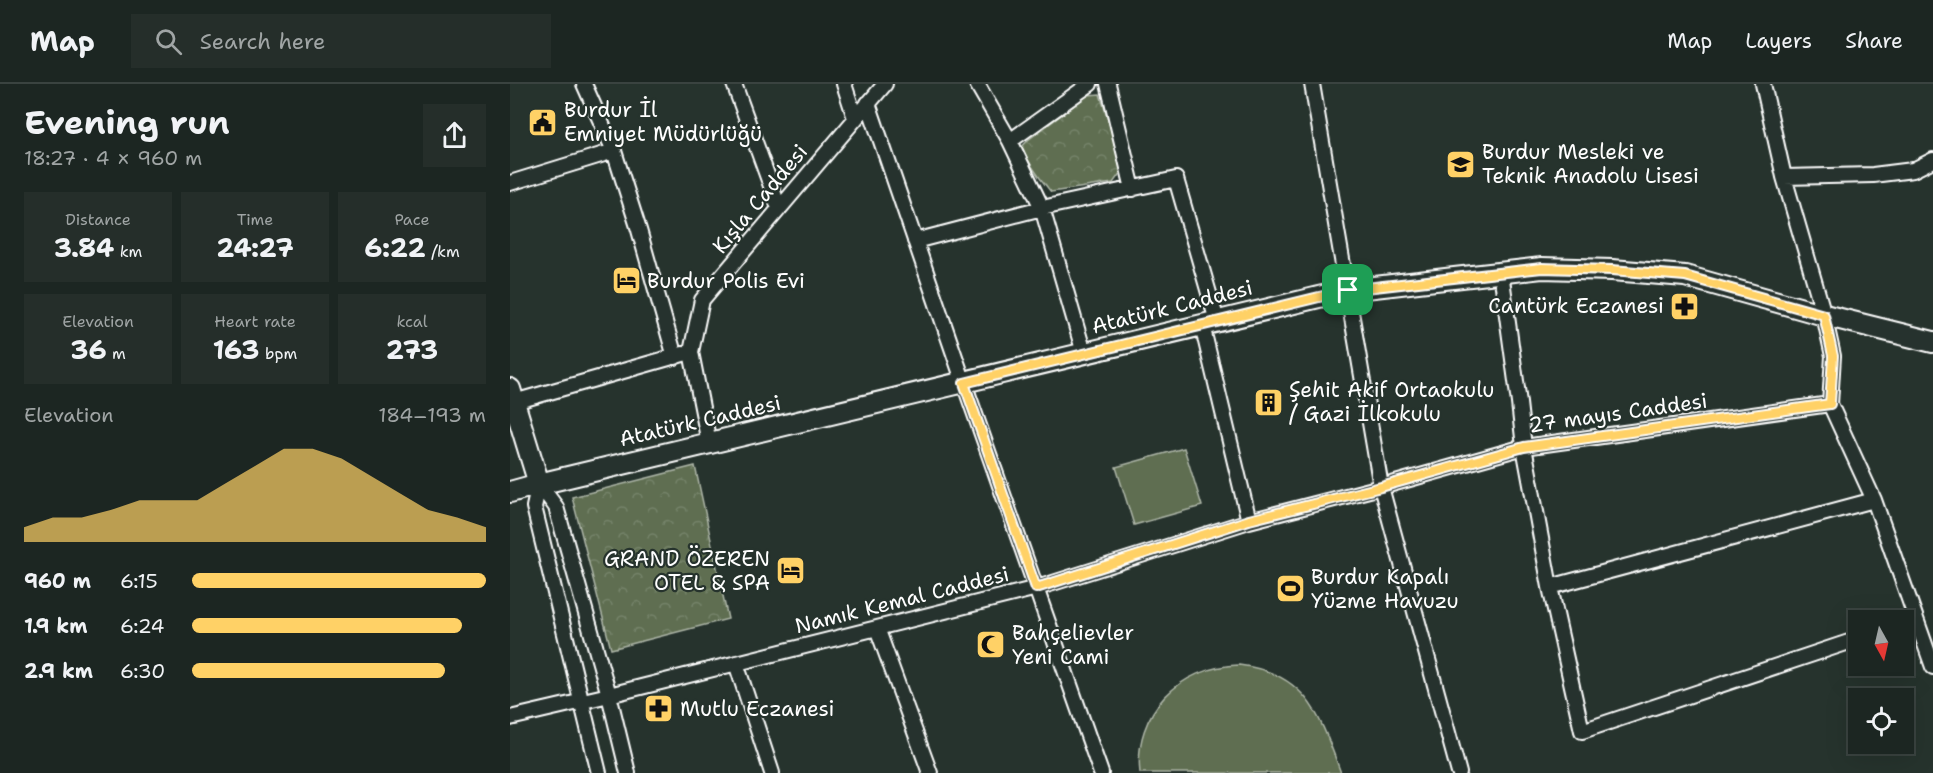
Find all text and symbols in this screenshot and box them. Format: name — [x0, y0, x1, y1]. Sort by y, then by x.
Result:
search box — [131, 14, 551, 68]
text: Map — [30, 22, 95, 60]
icon: search — [152, 25, 185, 58]
text: Search here — [200, 27, 325, 56]
text: Map — [1667, 27, 1712, 55]
text: Layers — [1745, 27, 1812, 55]
text: Share — [1845, 27, 1903, 55]
place label: Burdur İl Emniyet Müdürlüğü — [564, 96, 762, 148]
text: Evening run — [24, 100, 230, 145]
button: share — [423, 104, 486, 167]
public building icon: Burdur İl Emniyet Müdürlüğü — [527, 106, 559, 138]
place label: Burdur Mesleki ve Teknik Anadolu Lisesi — [1482, 138, 1699, 190]
street label: Kışla Caddesi — [706, 139, 814, 259]
text: 18:27 · 4 × 960 m — [24, 145, 202, 171]
school or university icon: Burdur Mesleki ve Teknik Anadolu Lisesi — [1445, 148, 1477, 180]
text: Distance — [65, 209, 131, 230]
text: Time — [237, 209, 273, 230]
text: Pace — [394, 209, 430, 230]
text: 3.84 — [54, 230, 114, 265]
text: 24:27 — [216, 230, 294, 265]
text: 6:22 — [364, 230, 426, 265]
text: km — [114, 241, 142, 262]
text: /km — [426, 241, 460, 262]
pin — [1322, 264, 1373, 315]
hotel icon: Burdur Polis Evi — [610, 265, 642, 297]
place label: Burdur Polis Evi — [647, 267, 805, 295]
street label: Atatürk Caddesi — [1089, 273, 1255, 341]
icon: arrive — [1331, 273, 1364, 306]
pharmacy icon: Cantürk Eczanesi — [1669, 290, 1701, 322]
place label: Cantürk Eczanesi — [1488, 292, 1664, 320]
text: Elevation — [62, 311, 134, 332]
text: Heart rate — [214, 311, 296, 332]
text: kcal — [396, 311, 428, 332]
text: 36 — [70, 332, 107, 367]
text: 163 — [213, 332, 260, 367]
text: 273 — [386, 332, 438, 367]
text: m — [107, 343, 126, 364]
text: bpm — [260, 343, 297, 364]
place label: Şehit Akif Ortaokulu / Gazi İlkokulu — [1289, 376, 1494, 428]
building icon: Şehit Akif Ortaokulu / Gazi İlkokulu — [1252, 386, 1284, 418]
street label: 27 mayıs Caddesi — [1527, 387, 1709, 439]
street label: Atatürk Caddesi — [616, 389, 784, 453]
text: Elevation — [24, 402, 114, 428]
text: 184–193 m — [378, 402, 486, 428]
place label: GRAND ÖZEREN OTEL & SPA — [604, 545, 770, 597]
hotel icon: GRAND ÖZEREN OTEL & SPA — [775, 555, 807, 587]
street label: Namık Kemal Caddesi — [792, 560, 1012, 640]
place label: Burdur Kapalı Yüzme Havuzu — [1311, 563, 1459, 615]
text: 960 m — [24, 568, 91, 594]
text: 6:15 — [120, 568, 158, 594]
sports icon: Burdur Kapalı Yüzme Havuzu — [1274, 573, 1306, 605]
north arrow — [1848, 610, 1914, 676]
map controls — [1848, 610, 1914, 754]
text: 1.9 km — [24, 613, 87, 639]
text: 6:24 — [120, 613, 164, 639]
place label: Bahçelievler Yeni Cami — [1012, 619, 1134, 671]
mosque icon: Bahçelievler Yeni Cami — [975, 629, 1007, 661]
text: 2.9 km — [24, 658, 93, 684]
text: 6:30 — [120, 658, 165, 684]
button: locate — [1848, 688, 1914, 754]
pharmacy icon: Mutlu Eczanesi — [643, 693, 675, 725]
place label: Mutlu Eczanesi — [680, 695, 834, 723]

